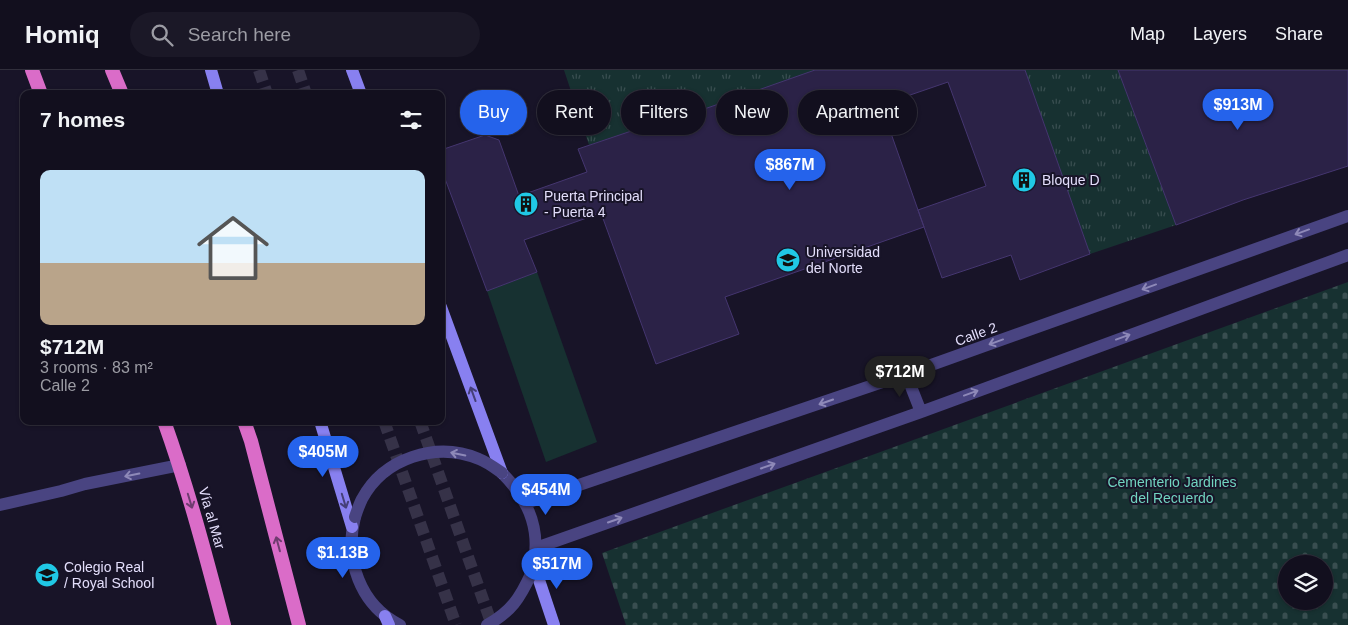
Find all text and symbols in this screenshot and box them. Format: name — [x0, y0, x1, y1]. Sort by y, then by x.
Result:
search box — [130, 12, 480, 57]
text: Homiq — [25, 21, 100, 48]
icon: search — [148, 21, 176, 49]
text: Search here — [188, 24, 291, 45]
text: Map — [1130, 24, 1165, 44]
text: Layers — [1193, 24, 1247, 44]
text: Share — [1275, 24, 1323, 44]
pin: $913M — [1203, 88, 1273, 131]
chip: Buy — [460, 90, 527, 135]
chip: Rent — [537, 90, 611, 135]
chip: Filters — [621, 90, 706, 135]
chip: New — [716, 90, 788, 135]
chip: Apartment — [798, 90, 917, 135]
text: $913M — [1214, 96, 1262, 113]
icon: filters — [397, 106, 425, 134]
text: 7 homes — [40, 108, 125, 131]
pin: $867M — [755, 148, 825, 191]
text: $867M — [766, 156, 814, 173]
building icon: Bloque D — [1011, 167, 1037, 193]
place label: Bloque D — [1042, 172, 1100, 188]
place label: Puerta Principal - Puerta 4 — [544, 188, 643, 220]
building icon: Puerta Principal - Puerta 4 — [513, 191, 539, 217]
icon: home — [188, 203, 278, 293]
one-way arrow — [1295, 228, 1310, 237]
place label: Universidad del Norte — [806, 244, 880, 276]
school or university icon: Universidad del Norte — [775, 247, 801, 273]
one-way arrow — [1142, 283, 1157, 292]
street label: Calle 2 — [953, 319, 999, 349]
one-way arrow — [1115, 332, 1130, 341]
text: $712M — [40, 335, 104, 358]
one-way arrow — [989, 338, 1005, 347]
pin: $712M — [865, 356, 935, 398]
text: 3 rooms · 83 m² — [40, 359, 153, 376]
text: $712M — [876, 363, 924, 380]
text: Calle 2 — [40, 377, 90, 394]
one-way arrow — [468, 387, 477, 402]
one-way arrow — [962, 388, 978, 397]
one-way arrow — [819, 397, 835, 407]
pin: $405M — [288, 436, 358, 478]
text: $405M — [299, 443, 347, 460]
one-way arrow — [450, 448, 466, 458]
one-way arrow — [760, 460, 776, 470]
one-way arrow — [125, 470, 141, 480]
pin: $454M — [511, 474, 581, 516]
park label: Cementerio Jardines del Recuerdo — [1107, 474, 1237, 506]
text: $454M — [522, 481, 570, 498]
street label: Vía al Mar — [196, 485, 229, 551]
one-way arrow — [186, 492, 196, 508]
one-way arrow — [340, 493, 350, 509]
one-way arrow — [607, 515, 622, 524]
one-way arrow — [273, 536, 282, 552]
pin: $1.13B — [302, 536, 384, 579]
text: $1.13B — [317, 544, 369, 561]
pin: $517M — [522, 548, 592, 590]
text: $517M — [533, 555, 581, 572]
map controls — [1278, 555, 1333, 610]
button: layers — [1278, 555, 1333, 610]
place label: Colegio Real / Royal School — [64, 559, 154, 591]
school or university icon: Colegio Real / Royal School — [34, 562, 60, 588]

